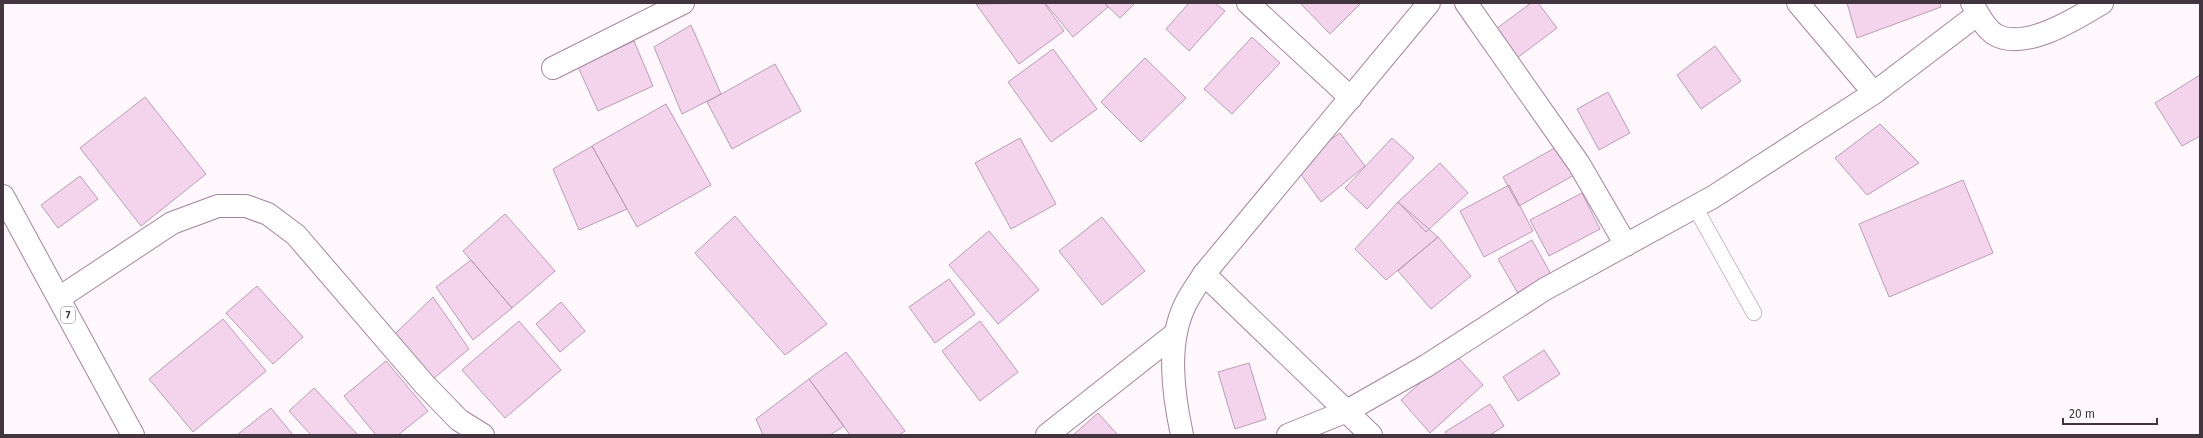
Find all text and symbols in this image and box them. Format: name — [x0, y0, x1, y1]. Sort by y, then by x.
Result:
road number: 7 — [61, 307, 75, 323]
scale bar — [2063, 400, 2157, 426]
text: 20 m — [2069, 407, 2095, 421]

